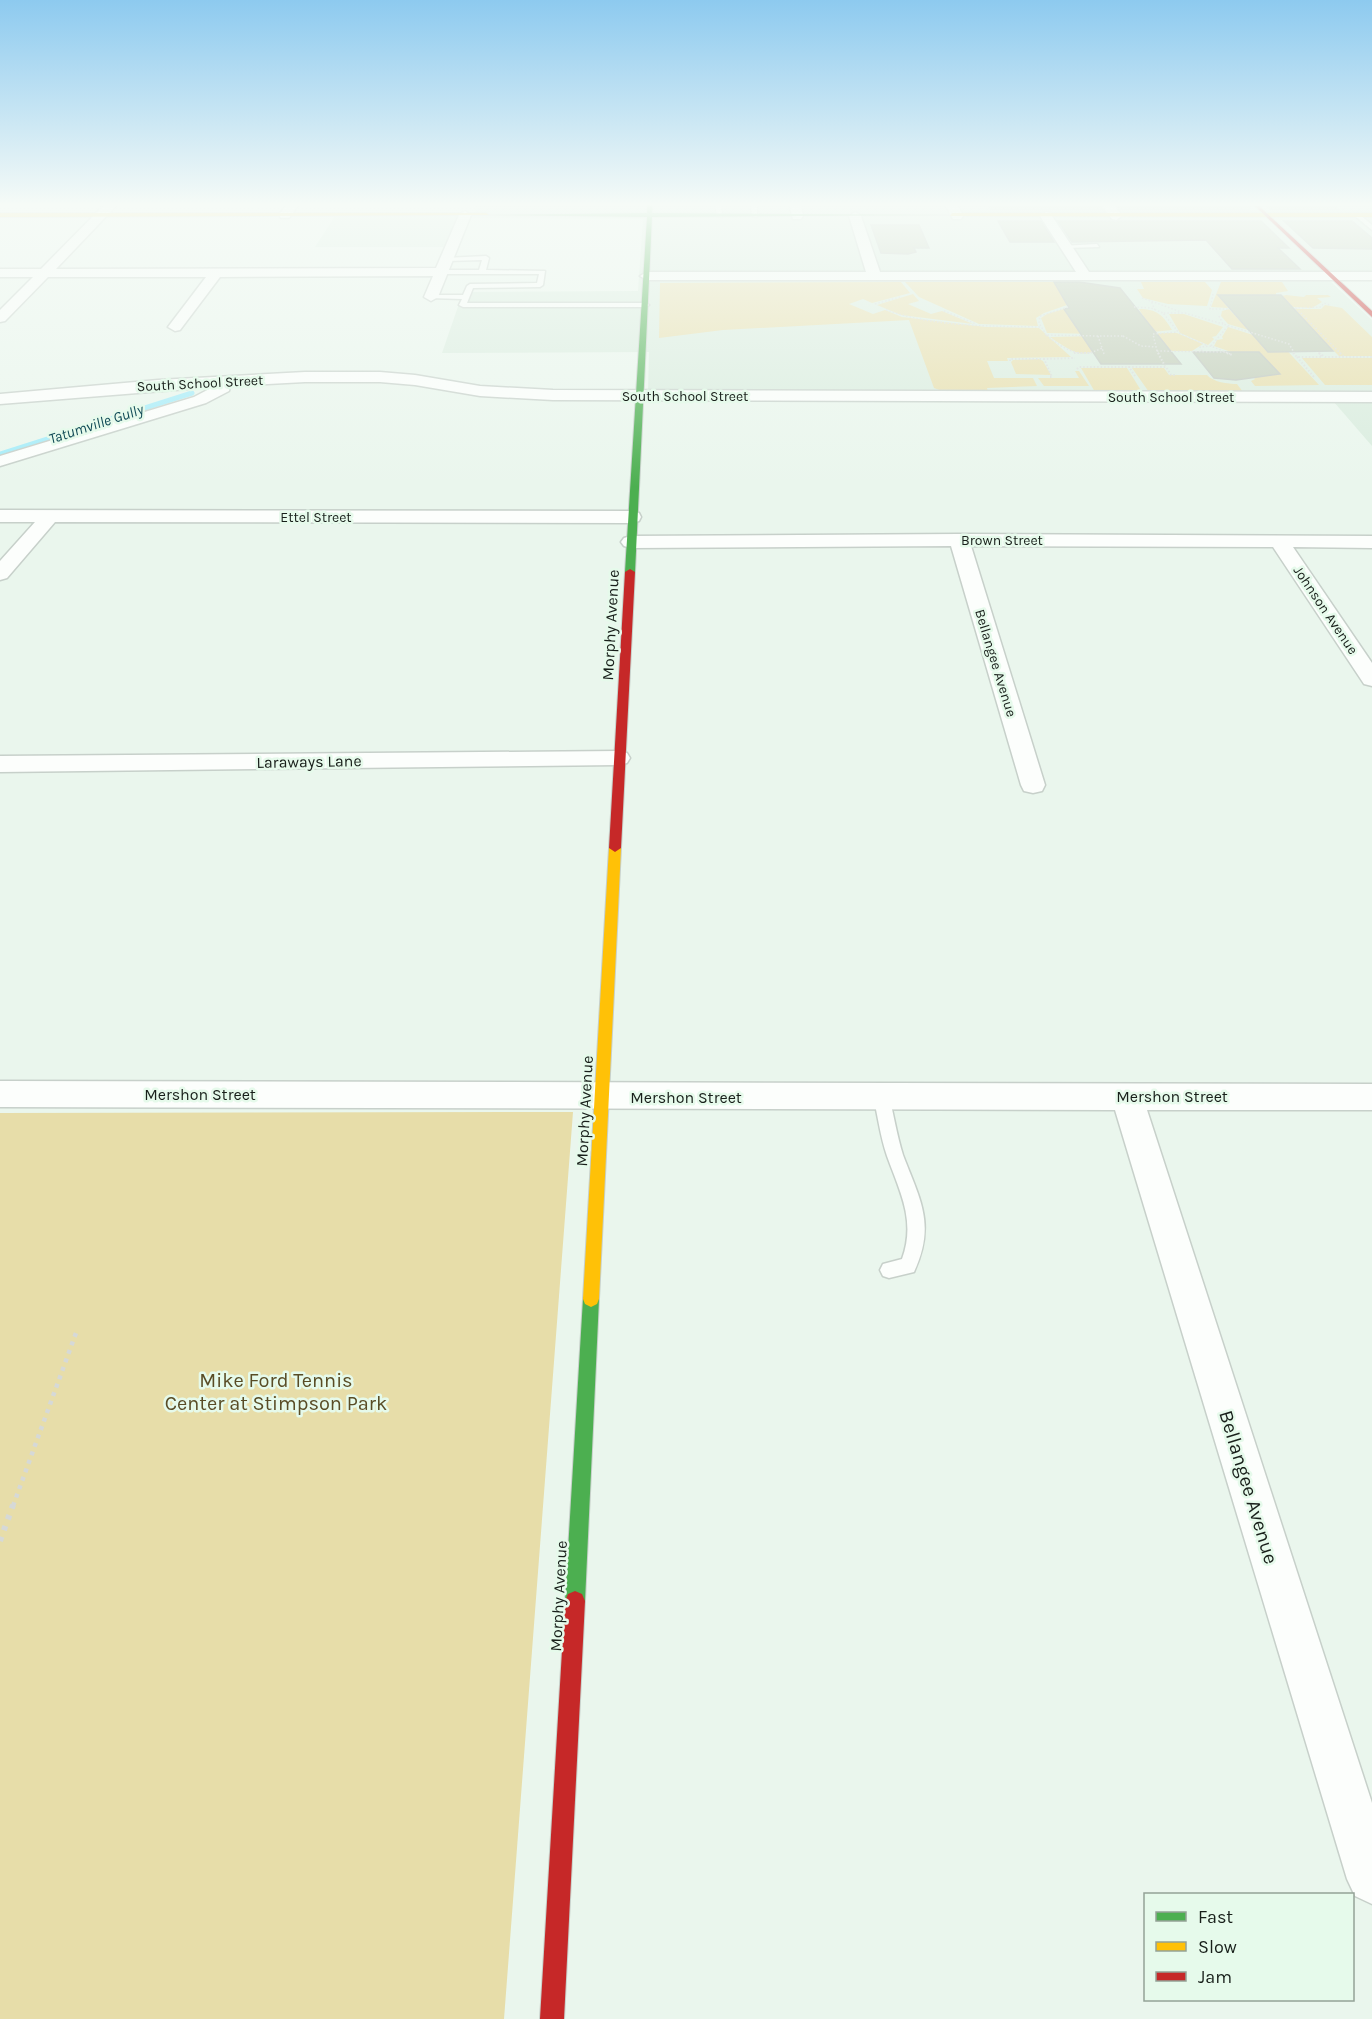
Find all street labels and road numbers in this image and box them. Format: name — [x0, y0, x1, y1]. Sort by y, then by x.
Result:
street label: South School Street — [136, 372, 264, 395]
street label: South School Street — [622, 388, 748, 405]
street label: South School Street — [1108, 389, 1234, 406]
street label: Ettel Street — [280, 509, 352, 526]
street label: Brown Street — [961, 532, 1043, 549]
street label: Johnson Avenue — [1290, 563, 1361, 658]
street label: Morphy Avenue — [598, 569, 623, 681]
street label: Bellangee Avenue — [971, 607, 1020, 719]
street label: Laraways Lane — [256, 751, 362, 772]
street label: Morphy Avenue — [572, 1055, 597, 1167]
street label: Mershon Street — [144, 1085, 256, 1104]
street label: Mershon Street — [1116, 1087, 1228, 1106]
street label: Mershon Street — [630, 1088, 742, 1107]
street label: Bellangee Avenue — [1214, 1408, 1283, 1567]
street label: Morphy Avenue — [546, 1540, 571, 1652]

